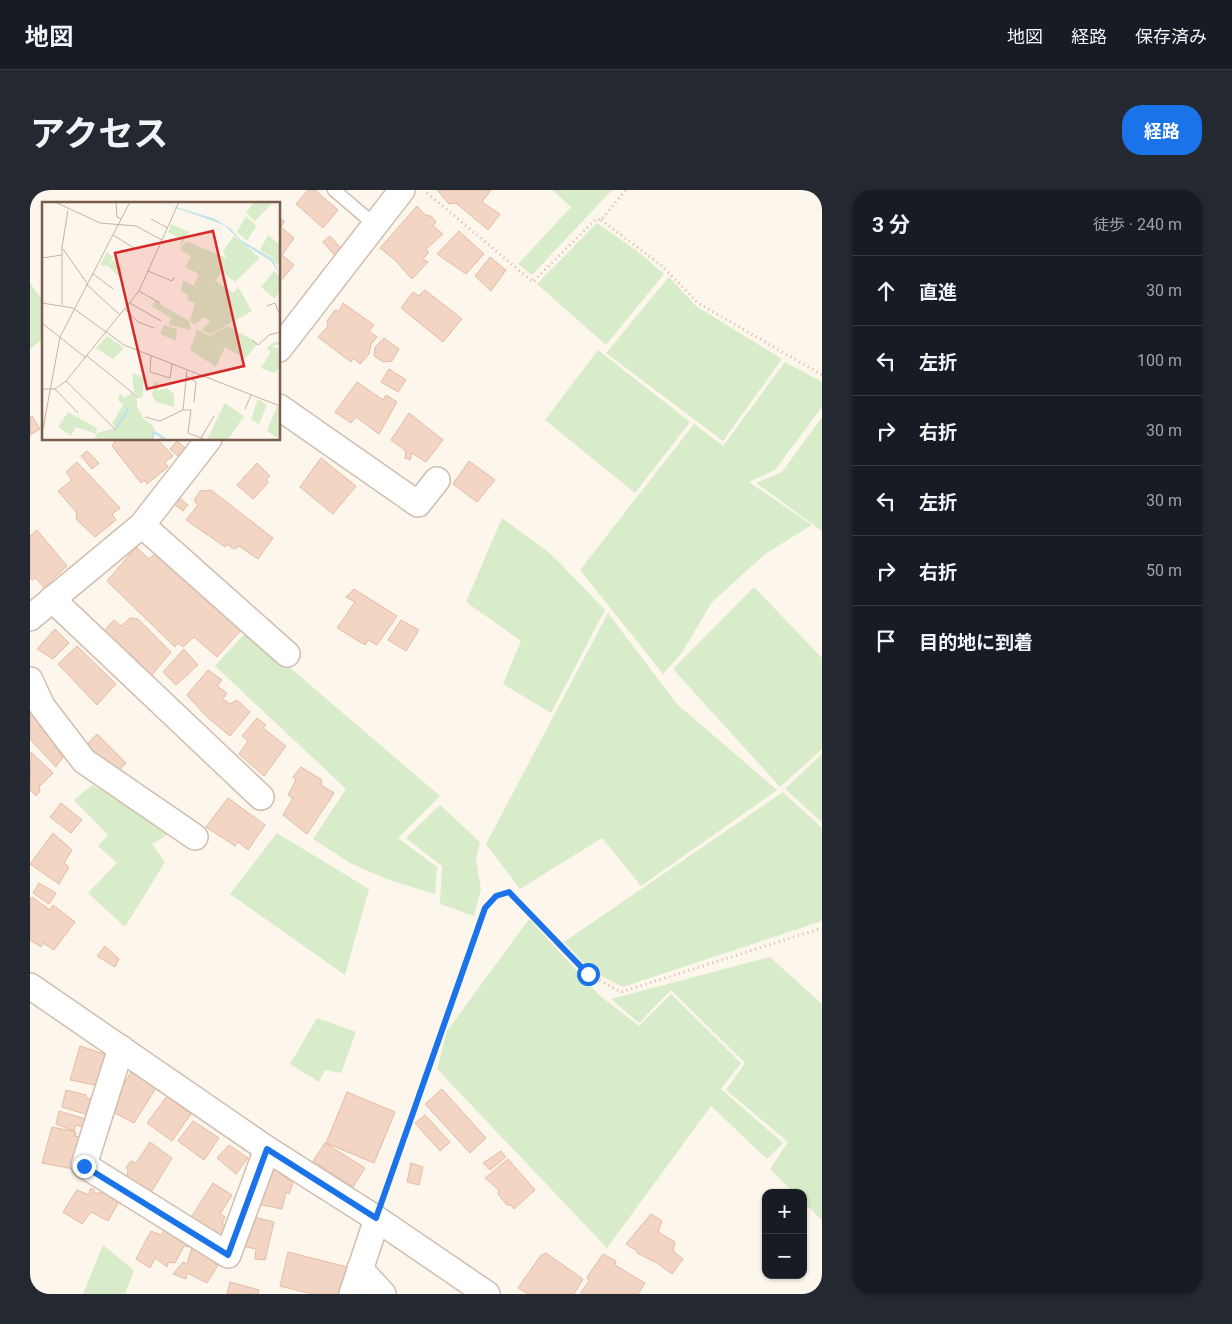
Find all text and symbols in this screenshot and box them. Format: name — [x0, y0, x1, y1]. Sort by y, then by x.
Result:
text: 地図 — [25, 23, 73, 51]
text: 地図 — [1007, 26, 1043, 47]
text: 経路 — [1071, 26, 1107, 47]
text: 保存済み — [1135, 26, 1207, 47]
button: 経路 — [1122, 105, 1202, 155]
text: アクセス — [30, 114, 168, 155]
inset map — [42, 202, 280, 440]
text: 3 分 — [872, 213, 910, 237]
text: 徒歩 · 240 m — [1093, 215, 1182, 234]
icon: ahead — [872, 277, 900, 305]
text: 直進 — [919, 281, 957, 304]
text: 30 m — [1146, 281, 1182, 300]
icon: left — [872, 347, 900, 375]
text: 左折 — [919, 351, 957, 374]
text: 100 m — [1137, 351, 1182, 370]
icon: right — [872, 417, 900, 445]
text: 右折 — [919, 421, 957, 444]
text: 30 m — [1146, 421, 1182, 440]
icon: left — [872, 487, 900, 515]
text: 左折 — [919, 491, 957, 514]
text: 30 m — [1146, 491, 1182, 510]
icon: right — [872, 557, 900, 585]
text: 右折 — [919, 561, 957, 584]
text: 50 m — [1146, 561, 1182, 580]
icon: arrive — [872, 627, 900, 655]
text: 目的地に到着 — [919, 631, 1033, 654]
route start — [577, 963, 600, 986]
route end — [73, 1155, 96, 1178]
map controls — [762, 1189, 807, 1279]
button: + — [762, 1189, 807, 1234]
button: − — [762, 1234, 807, 1279]

